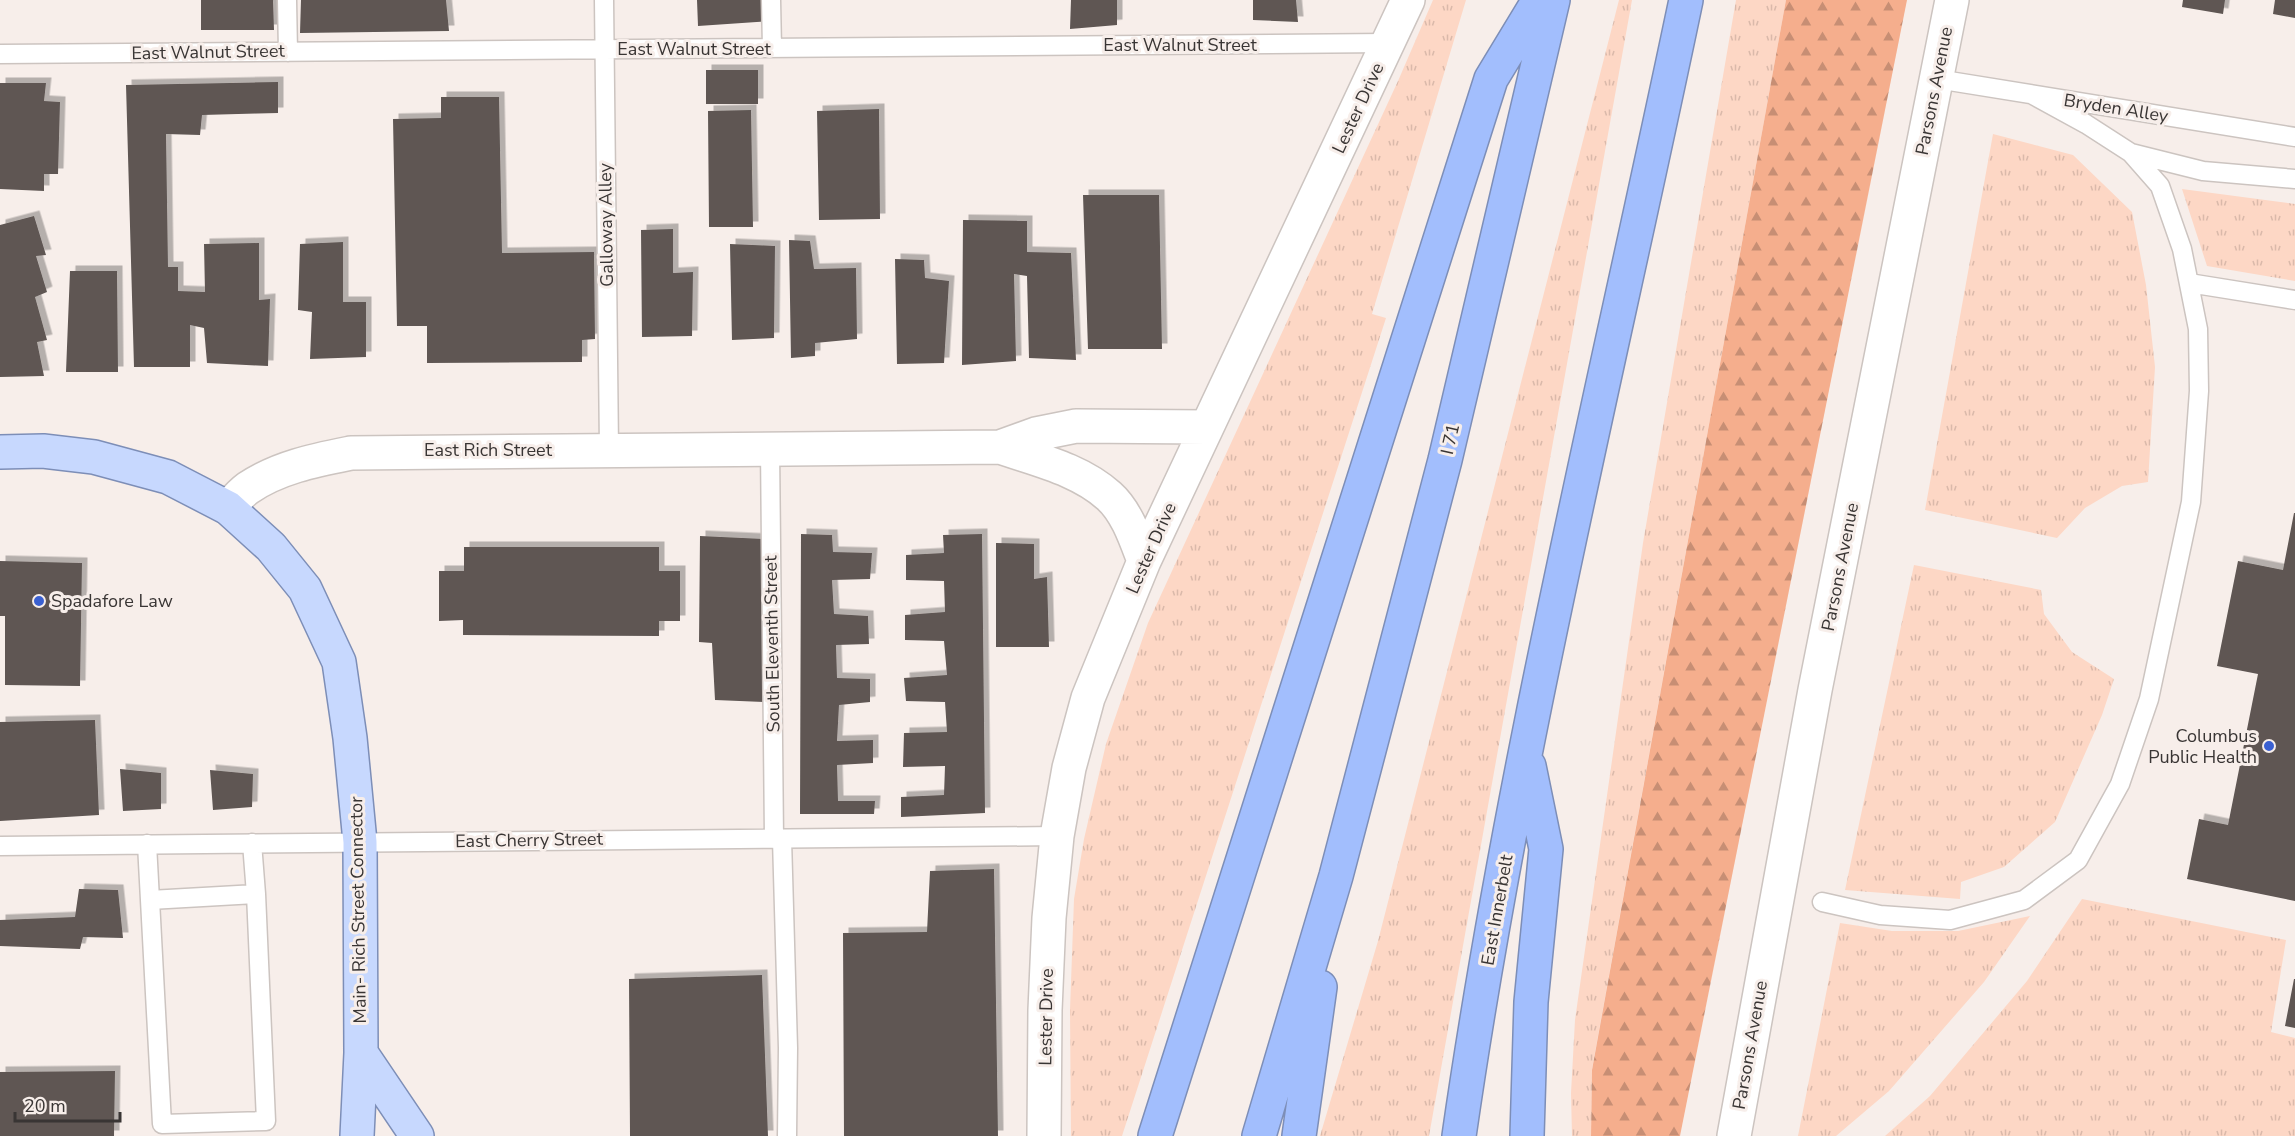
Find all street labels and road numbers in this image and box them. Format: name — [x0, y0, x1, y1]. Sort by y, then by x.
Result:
street label: Parsons Avenue — [1910, 25, 1958, 157]
street label: East Walnut Street — [1103, 33, 1257, 57]
street label: East Walnut Street — [617, 37, 771, 61]
street label: East Walnut Street — [131, 39, 286, 65]
street label: Lester Drive — [1327, 59, 1389, 157]
street label: Bryden Alley — [2062, 88, 2171, 128]
street label: Galloway Alley — [593, 162, 619, 287]
street label: I 71 — [1435, 421, 1465, 457]
street label: East Rich Street — [424, 438, 553, 462]
street label: Lester Drive — [1120, 499, 1182, 597]
street label: Parsons Avenue — [1816, 501, 1864, 633]
street label: South Eleventh Street — [758, 555, 786, 733]
street label: Main- Rich Street Connector — [344, 796, 372, 1024]
street label: East Cherry Street — [455, 827, 604, 853]
street label: East Innerbelt — [1475, 852, 1519, 967]
street label: Lester Drive — [1033, 968, 1059, 1066]
street label: Parsons Avenue — [1727, 979, 1773, 1111]

